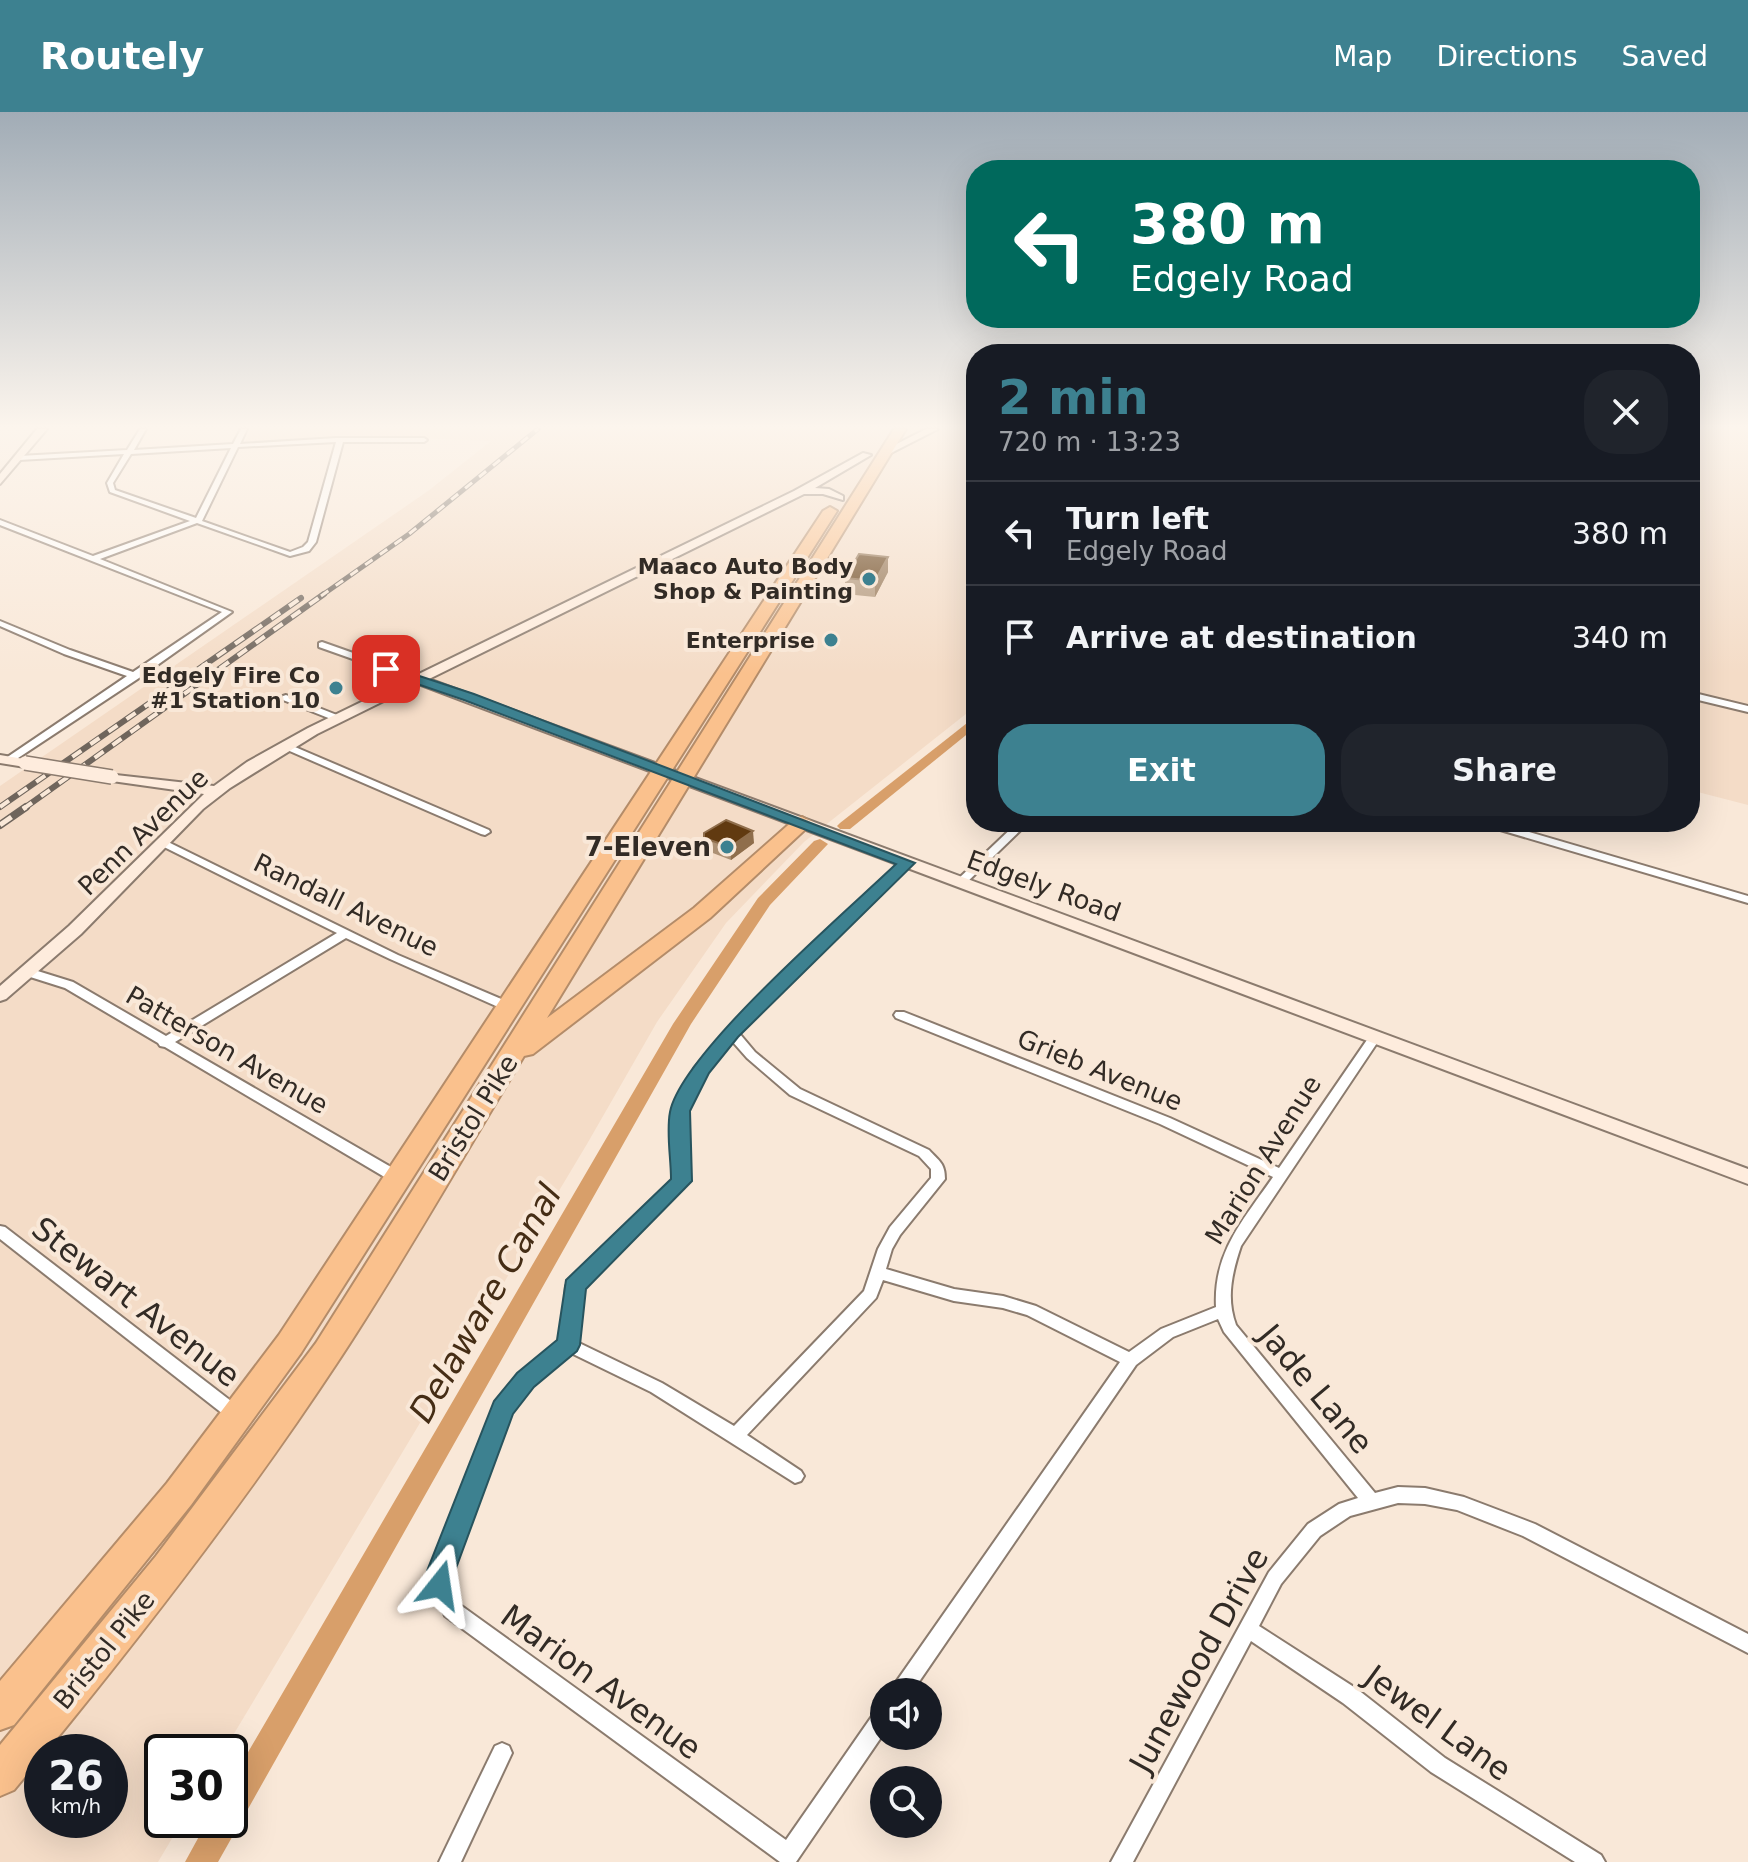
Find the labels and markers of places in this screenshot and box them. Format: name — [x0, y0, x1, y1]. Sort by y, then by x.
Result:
place label: Maaco Auto Body Shop & Painting — [638, 554, 853, 604]
marker: Maaco Auto Body Shop & Painting — [860, 570, 878, 588]
place label: Enterprise — [686, 628, 815, 653]
marker: Enterprise — [822, 631, 840, 649]
pin — [352, 635, 420, 703]
place label: Edgely Fire Co #1 Station 10 — [142, 663, 320, 713]
marker: Edgely Fire Co #1 Station 10 — [327, 679, 345, 697]
place label: 7-Eleven — [585, 832, 711, 862]
marker: 7-Eleven — [718, 838, 736, 856]

